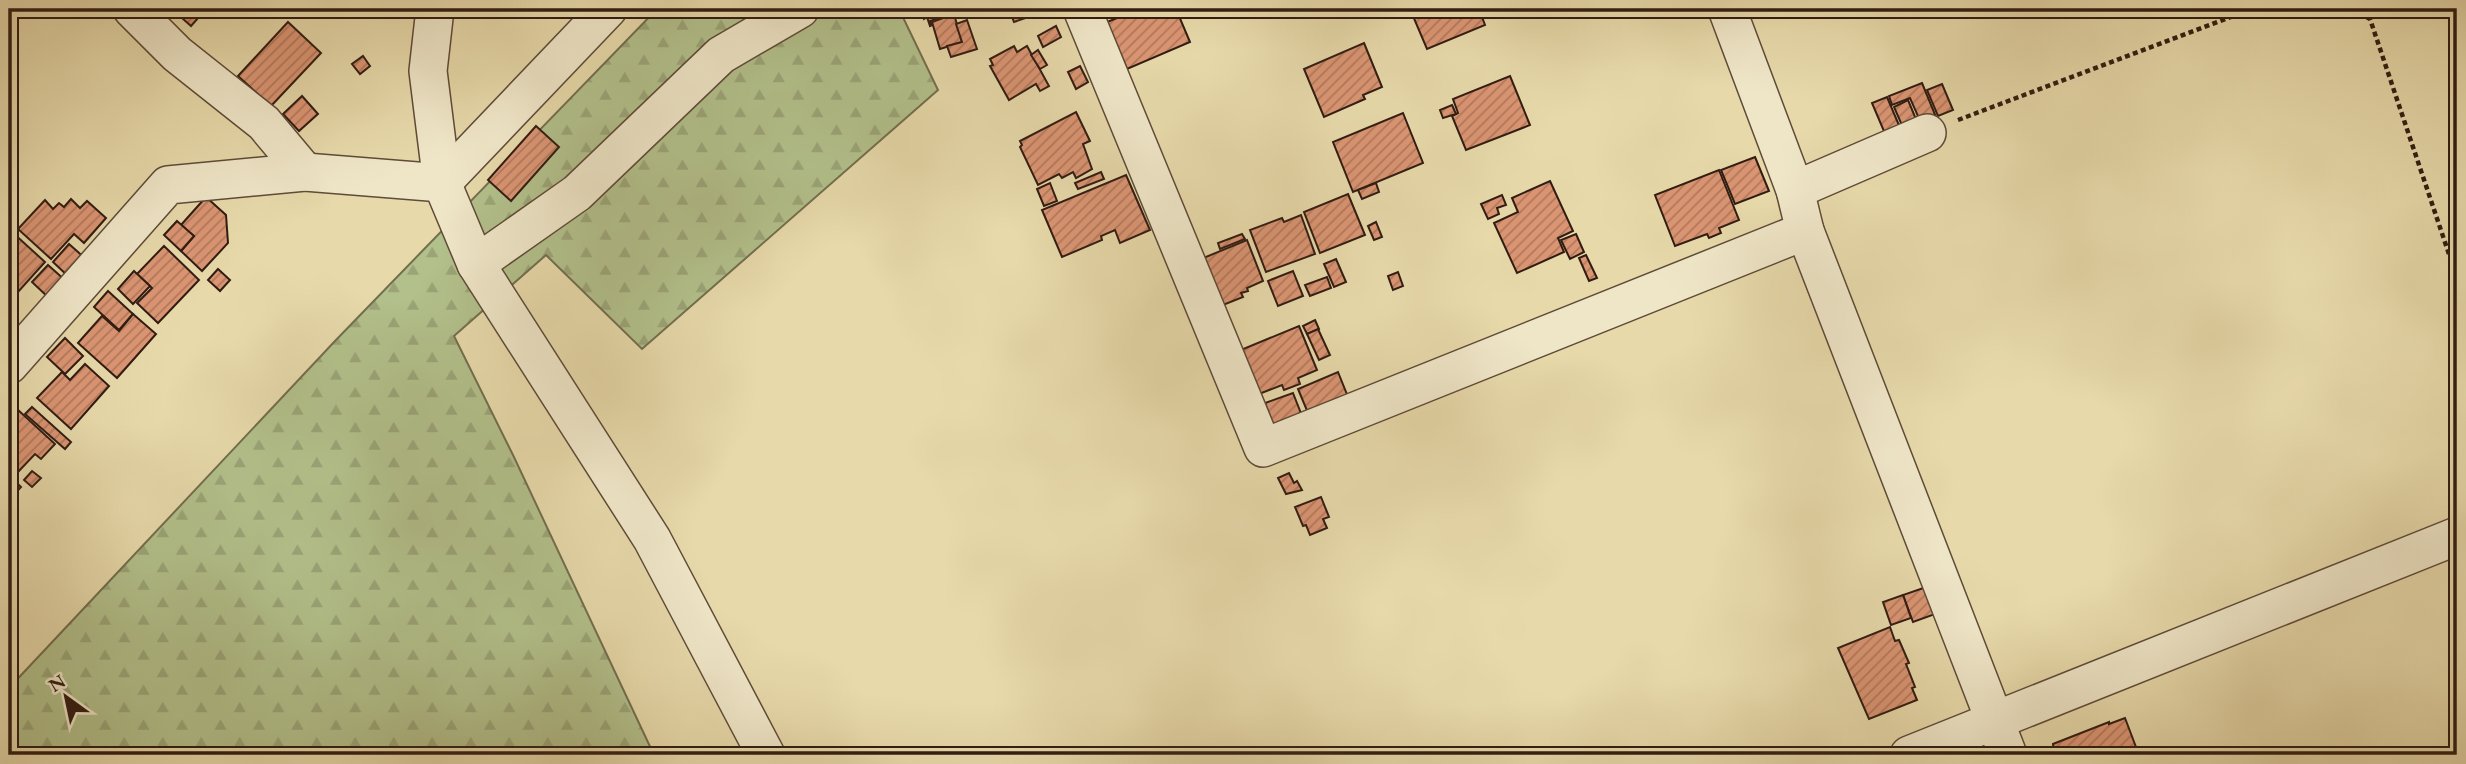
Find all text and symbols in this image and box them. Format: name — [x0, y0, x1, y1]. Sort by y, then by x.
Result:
north arrow — [32, 662, 102, 732]
text: N — [44, 668, 71, 698]

